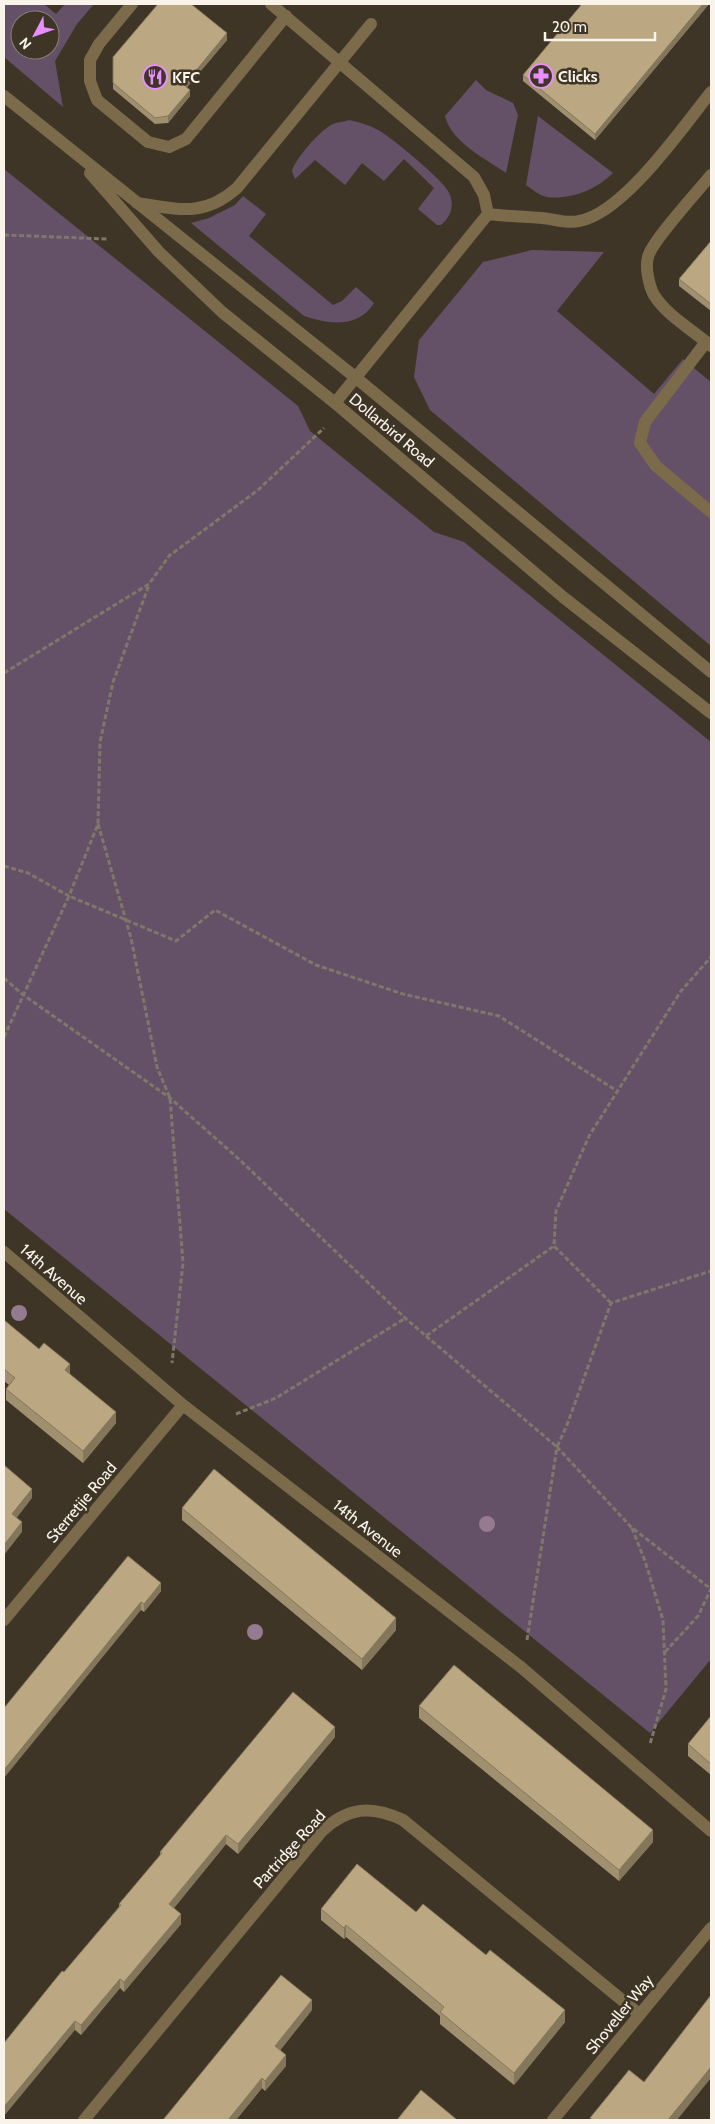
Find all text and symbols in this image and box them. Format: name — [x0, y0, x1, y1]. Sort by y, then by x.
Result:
north arrow — [10, 10, 60, 60]
scale bar — [545, 10, 655, 42]
text: 20 m — [552, 18, 587, 36]
text: N — [15, 34, 35, 53]
pharmacy icon: Clicks — [528, 63, 554, 89]
restaurant icon: KFC — [142, 64, 168, 90]
place label: Clicks — [558, 67, 598, 86]
place label: KFC — [172, 68, 200, 87]
street label: Dollarbird Road — [345, 389, 438, 471]
street label: 14th Avenue — [16, 1240, 91, 1309]
street label: Sterretjie Road — [42, 1458, 121, 1547]
street label: 14th Avenue — [329, 1495, 406, 1561]
street label: Partridge Road — [249, 1806, 330, 1892]
street label: Shoveller Way — [582, 1971, 657, 2058]

